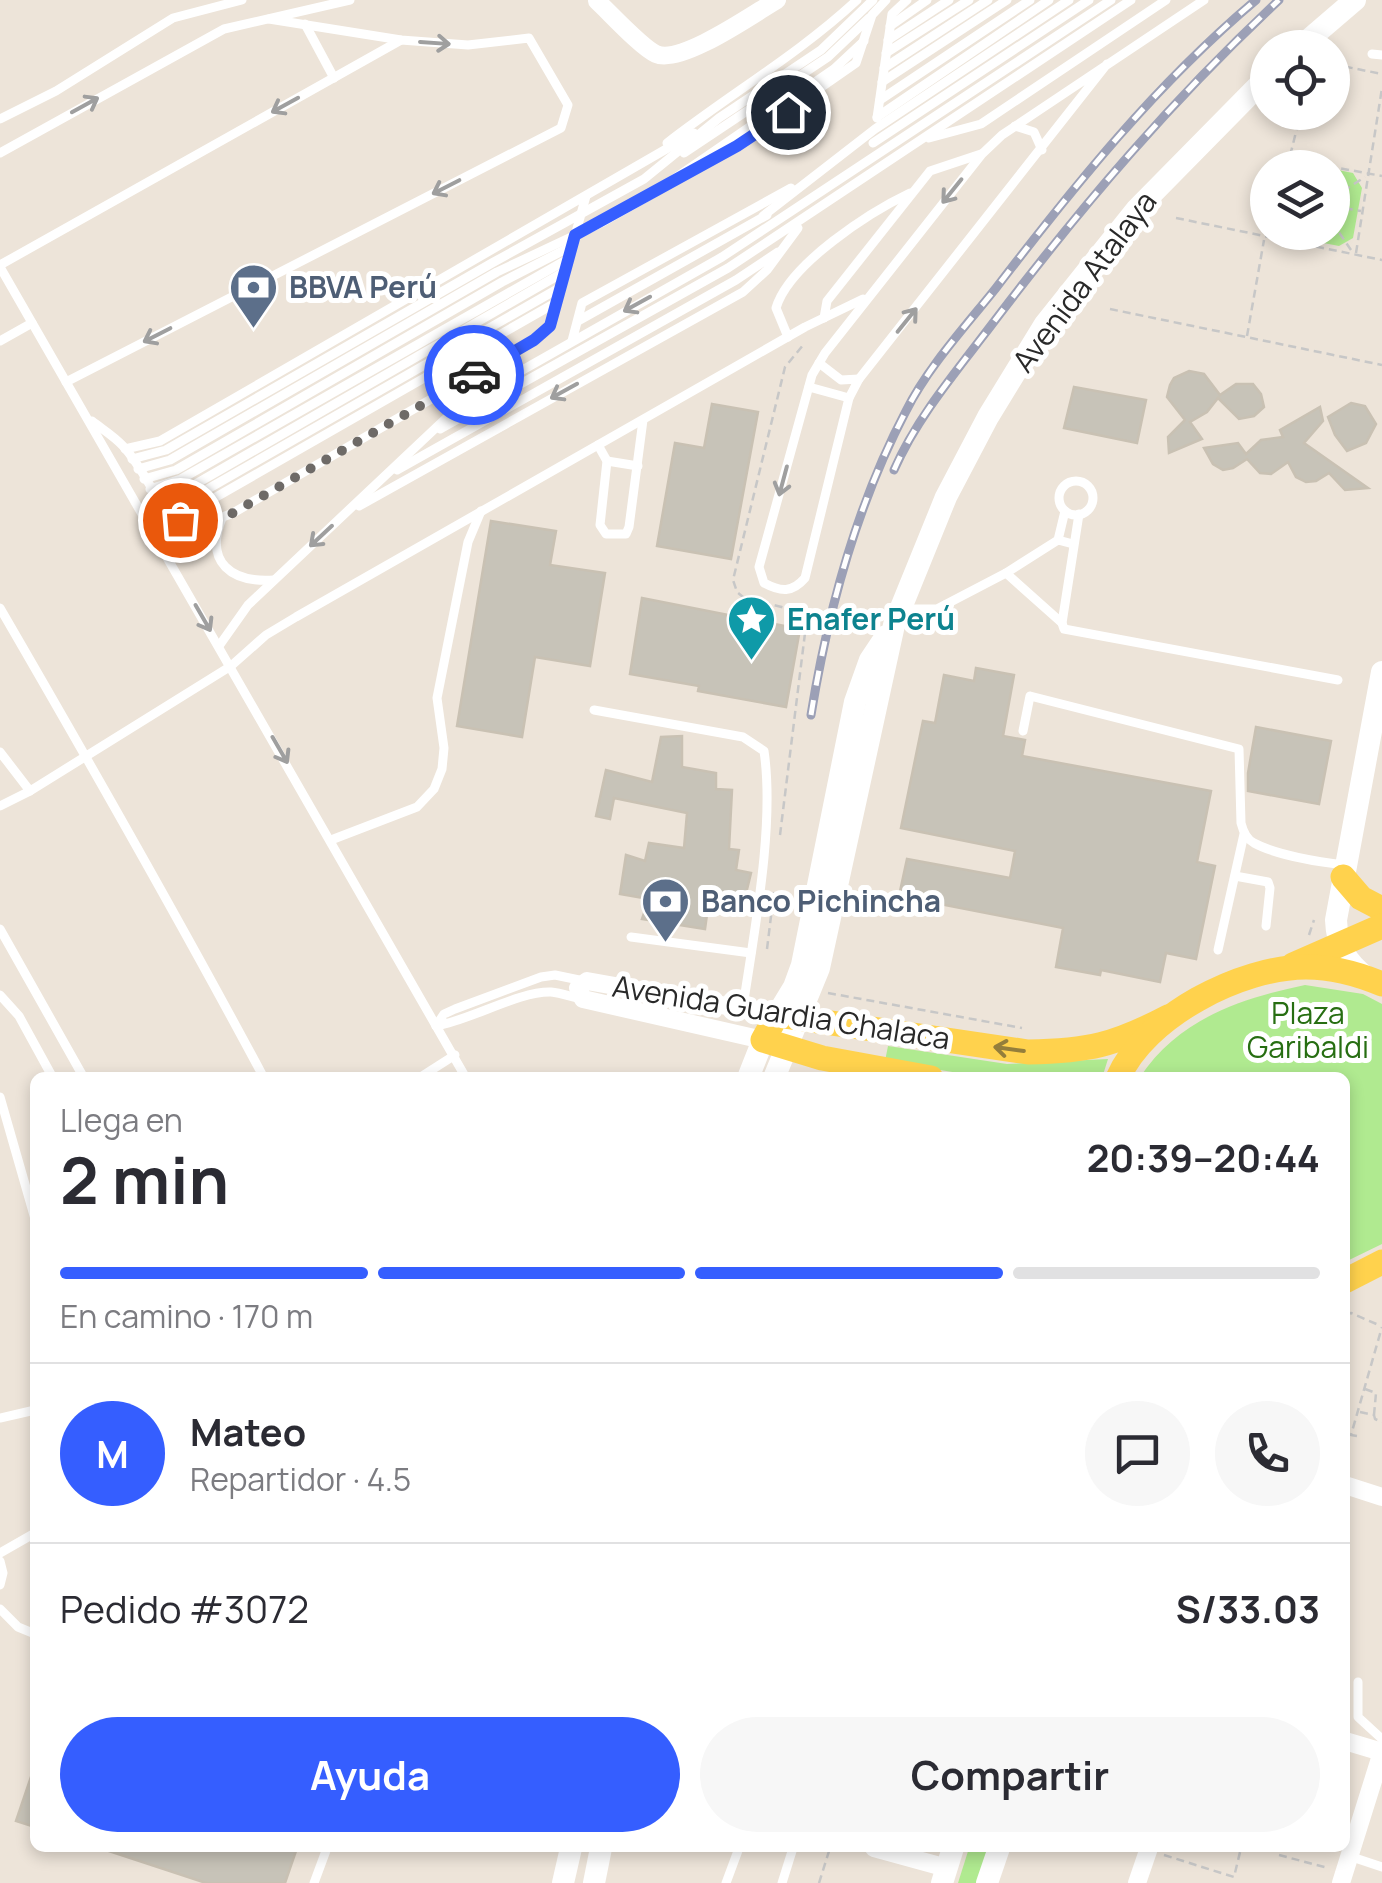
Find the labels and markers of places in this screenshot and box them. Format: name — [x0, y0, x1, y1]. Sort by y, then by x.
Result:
pin — [746, 70, 831, 155]
bank icon: BBVA Perú — [228, 262, 280, 330]
place label: BBVA Perú — [289, 266, 437, 307]
pin — [138, 478, 223, 563]
place icon: Enafer Perú — [726, 594, 778, 662]
place label: Enafer Perú — [787, 598, 955, 639]
bank icon: Banco Pichincha — [640, 876, 692, 944]
place label: Banco Pichincha — [701, 880, 941, 921]

